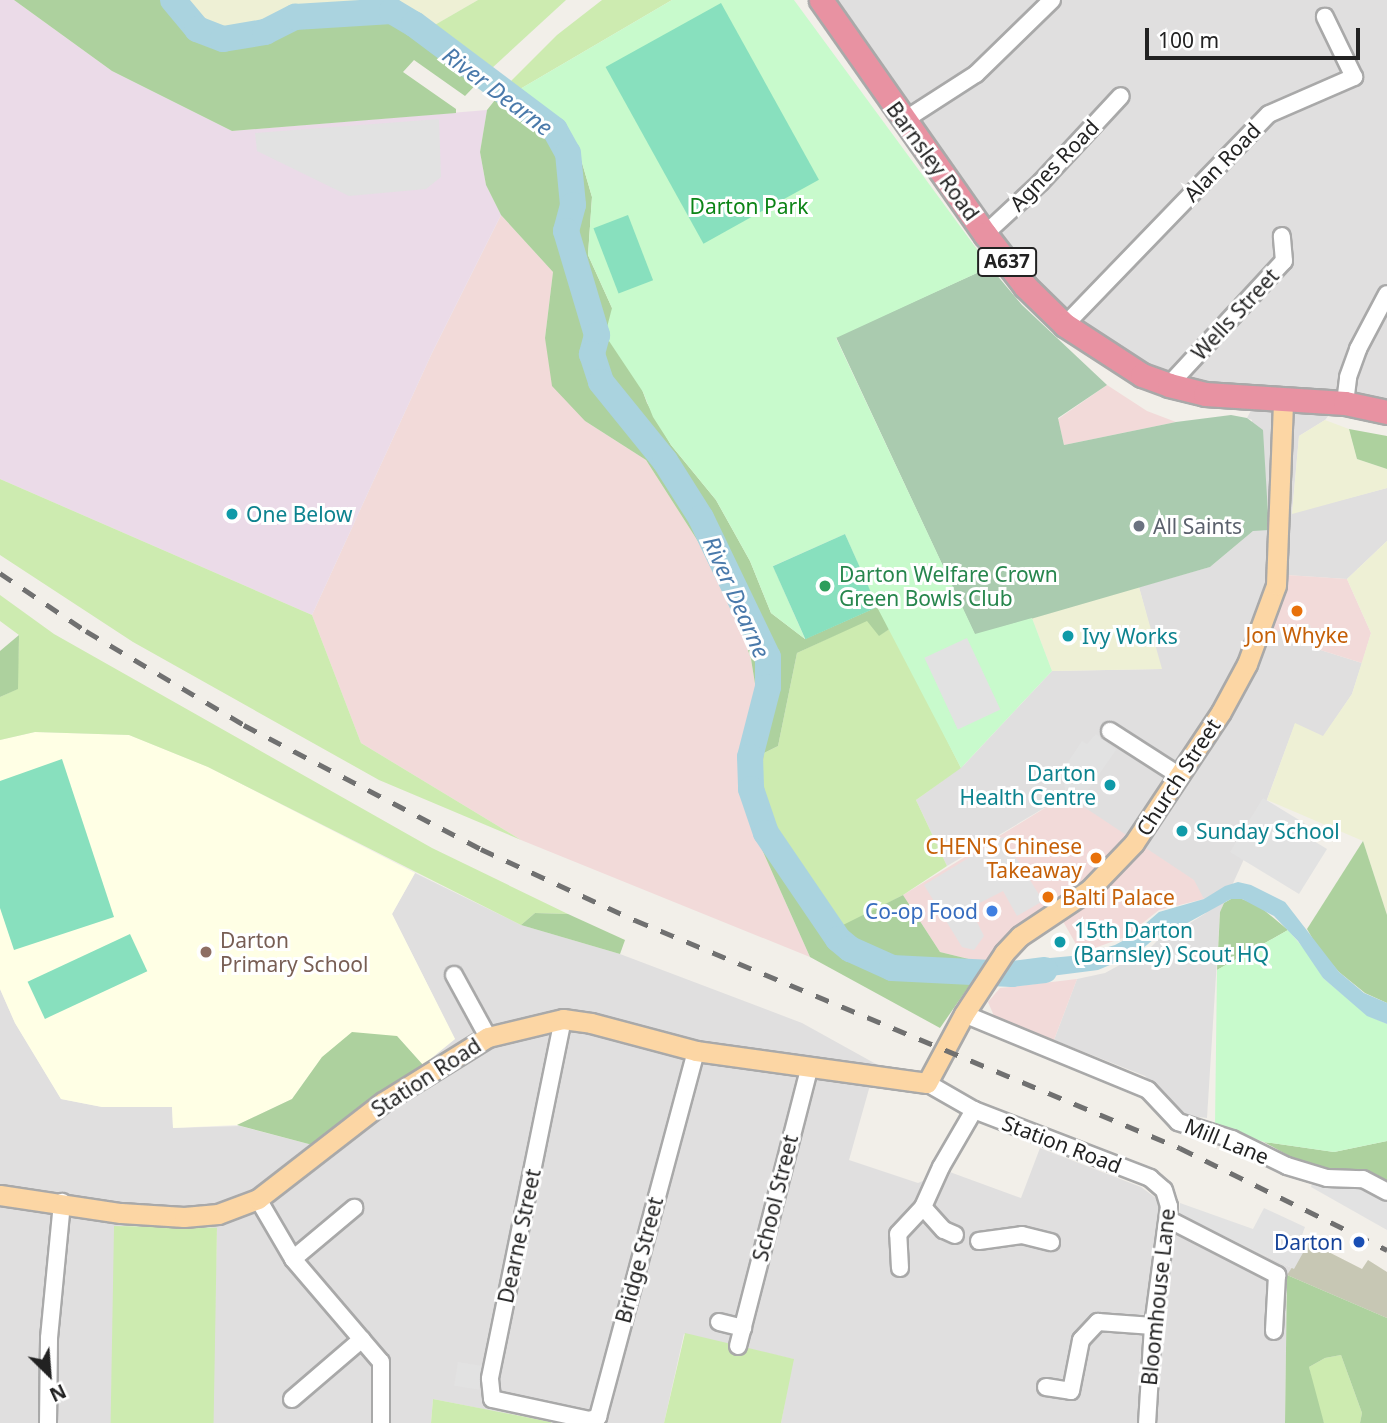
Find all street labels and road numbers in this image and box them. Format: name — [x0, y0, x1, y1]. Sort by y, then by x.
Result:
street label: Barnsley Road — [881, 97, 985, 225]
street label: Agnes Road — [1004, 114, 1104, 216]
street label: Alan Road — [1178, 117, 1266, 207]
road number: A637 — [976, 246, 1038, 278]
street label: Wells Street — [1186, 263, 1284, 365]
street label: Church Street — [1131, 714, 1225, 840]
street label: Station Road — [367, 1032, 485, 1122]
street label: Station Road — [999, 1110, 1125, 1178]
street label: Mill Lane — [1181, 1113, 1273, 1169]
street label: School Street — [747, 1132, 803, 1264]
street label: Dearne Street — [492, 1167, 546, 1305]
street label: Bridge Street — [610, 1194, 668, 1326]
street label: Bloomhouse Lane — [1136, 1207, 1180, 1387]

